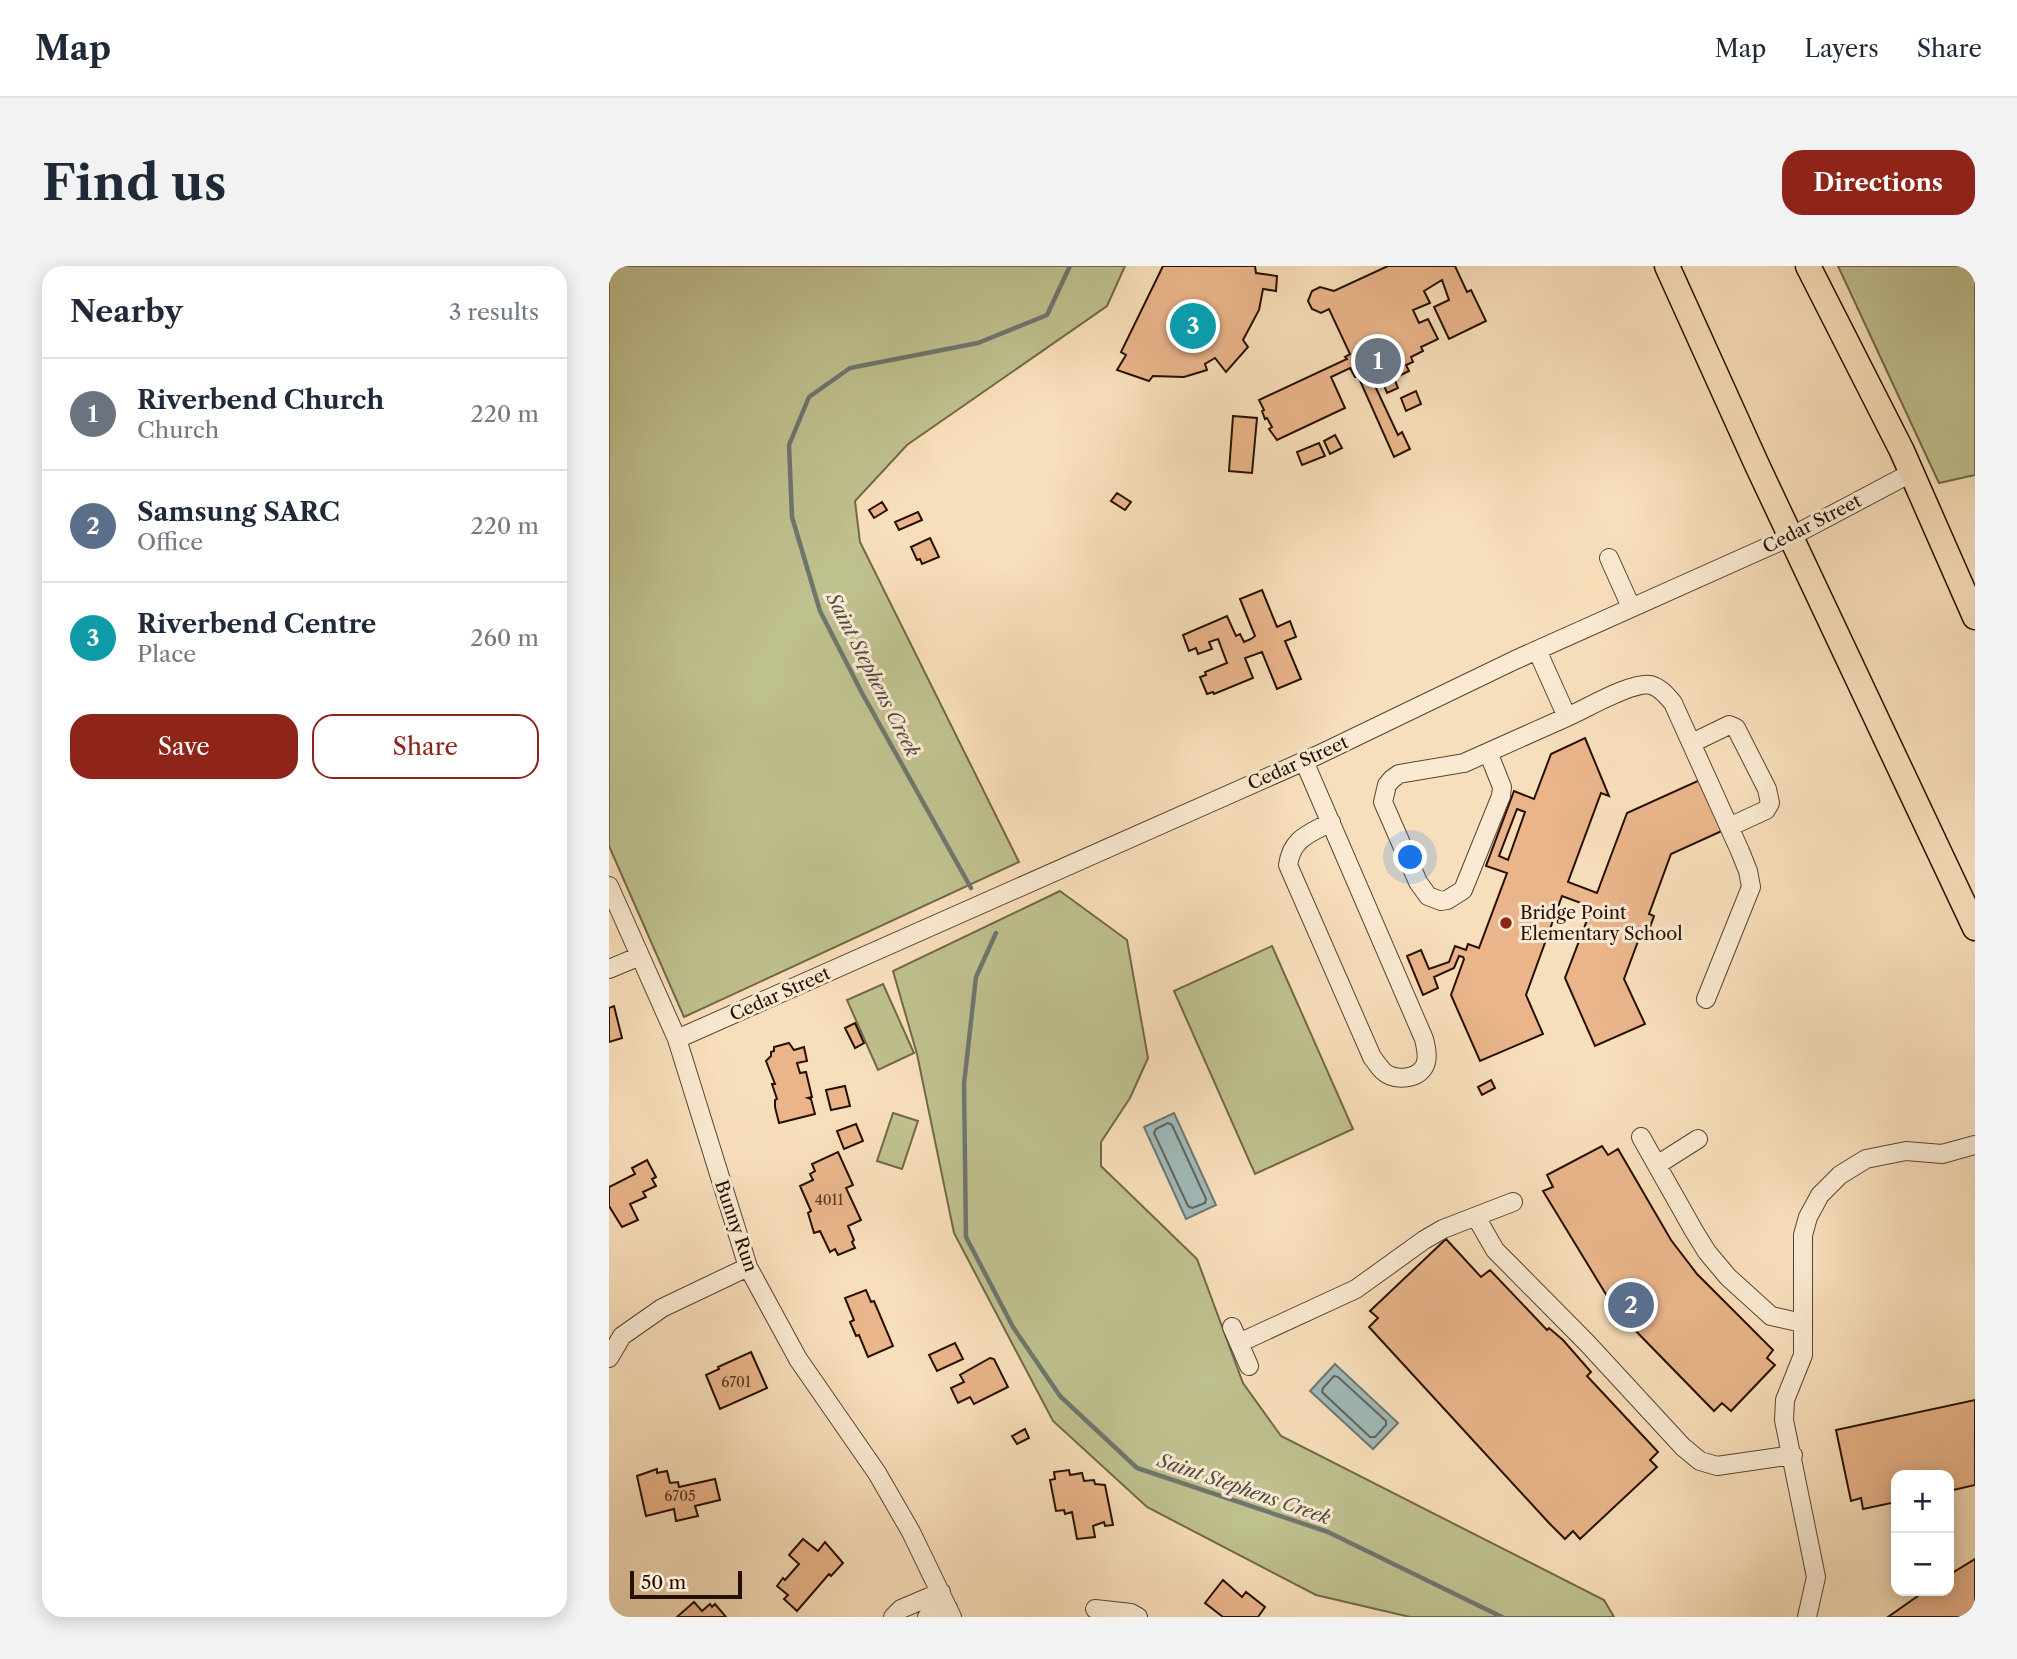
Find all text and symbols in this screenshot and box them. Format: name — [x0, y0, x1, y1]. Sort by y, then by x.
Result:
text: Map — [35, 28, 111, 69]
text: Map — [1715, 34, 1766, 63]
text: Layers — [1804, 34, 1879, 63]
text: Share — [1917, 34, 1982, 63]
button: Directions — [1782, 150, 1975, 215]
text: Find us — [42, 152, 226, 213]
text: Nearby — [70, 293, 183, 330]
text: 3 results — [449, 298, 539, 326]
pin: 3 — [1170, 300, 1216, 352]
pin: 1 — [1355, 335, 1401, 387]
text: Riverbend Church — [137, 384, 384, 416]
text: 1 — [88, 400, 98, 428]
text: 220 m — [470, 400, 539, 428]
text: Church — [137, 416, 219, 444]
street label: Cedar Street — [1759, 490, 1865, 558]
text: Samsung SARC — [137, 496, 340, 528]
text: 2 — [86, 512, 100, 540]
text: 220 m — [470, 512, 539, 540]
text: Office — [137, 528, 203, 556]
water label: Saint Stephens Creek — [821, 588, 924, 761]
text: Riverbend Centre — [137, 608, 376, 640]
text: 3 — [87, 624, 100, 652]
text: 260 m — [470, 624, 539, 652]
text: Place — [137, 640, 196, 668]
button: Save — [70, 714, 298, 779]
button: Share — [312, 714, 539, 779]
street label: Cedar Street — [1244, 731, 1352, 795]
your location — [1393, 840, 1427, 874]
place label: Bridge Point Elementary School — [1520, 902, 1683, 945]
marker: Bridge Point Elementary School — [1498, 915, 1514, 931]
street label: Cedar Street — [726, 962, 834, 1026]
street label: Bunny Run — [710, 1177, 762, 1275]
house number: 4011 — [815, 1191, 843, 1209]
pin: 2 — [1608, 1279, 1654, 1331]
house number: 6701 — [721, 1373, 751, 1391]
water label: Saint Stephens Creek — [1154, 1448, 1333, 1529]
map controls — [1891, 1470, 1954, 1596]
button: + — [1891, 1470, 1954, 1533]
house number: 6705 — [664, 1487, 696, 1505]
button: − — [1891, 1533, 1954, 1596]
scale bar — [630, 1568, 742, 1600]
text: 50 m — [641, 1571, 686, 1594]

